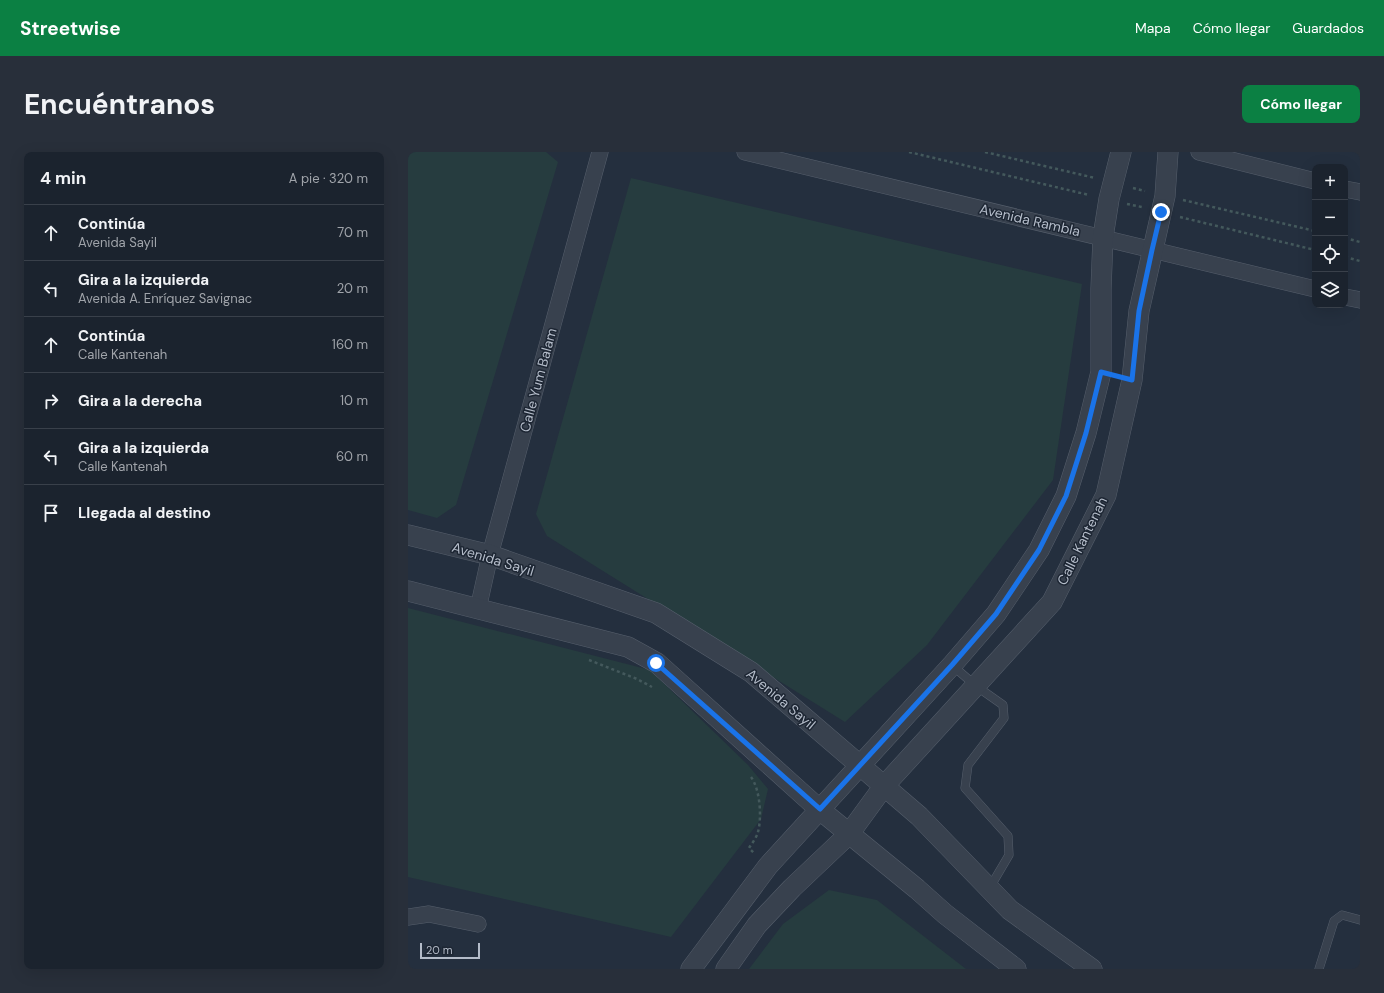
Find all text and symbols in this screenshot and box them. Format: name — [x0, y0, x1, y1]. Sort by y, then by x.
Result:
text: Streetwise — [20, 16, 121, 41]
text: Mapa — [1135, 19, 1171, 37]
text: Cómo llegar — [1193, 19, 1270, 37]
text: Guardados — [1292, 19, 1364, 37]
button: Cómo llegar — [1242, 85, 1360, 123]
text: Encuéntranos — [24, 86, 215, 123]
map controls — [1312, 164, 1348, 308]
button: + — [1312, 164, 1348, 200]
text: 4 min — [40, 167, 86, 189]
text: A pie · 320 m — [289, 170, 368, 187]
street label: Avenida Rambla — [978, 200, 1082, 240]
button: − — [1312, 200, 1348, 236]
route end — [1152, 203, 1170, 221]
text: Continúa — [78, 214, 145, 234]
icon: ahead — [40, 222, 62, 244]
text: 70 m — [337, 224, 368, 241]
text: Avenida Sayil — [78, 234, 157, 251]
button: locate — [1312, 236, 1348, 272]
text: Gira a la izquierda — [78, 270, 209, 290]
button: layers — [1312, 272, 1348, 308]
icon: left — [40, 278, 62, 300]
text: 20 m — [337, 280, 368, 297]
text: Avenida A. Enríquez Savignac — [78, 290, 252, 307]
text: Continúa — [78, 326, 145, 346]
street label: Calle Yum Balam — [515, 326, 561, 434]
icon: ahead — [40, 334, 62, 356]
text: 160 m — [332, 336, 368, 353]
text: Calle Kantenah — [78, 346, 167, 363]
icon: right — [40, 390, 62, 412]
text: Gira a la derecha — [78, 391, 202, 411]
text: 10 m — [340, 392, 368, 409]
text: Gira a la izquierda — [78, 438, 209, 458]
icon: left — [40, 446, 62, 468]
text: 60 m — [336, 448, 368, 465]
text: Calle Kantenah — [78, 458, 167, 475]
street label: Calle Kantenah — [1053, 494, 1111, 588]
icon: arrive — [40, 502, 62, 524]
text: Llegada al destino — [78, 503, 211, 523]
street label: Avenida Sayil — [450, 538, 536, 580]
route start — [647, 654, 665, 672]
street label: Avenida Sayil — [743, 665, 819, 733]
scale bar — [420, 941, 480, 960]
text: 20 m — [426, 943, 452, 957]

